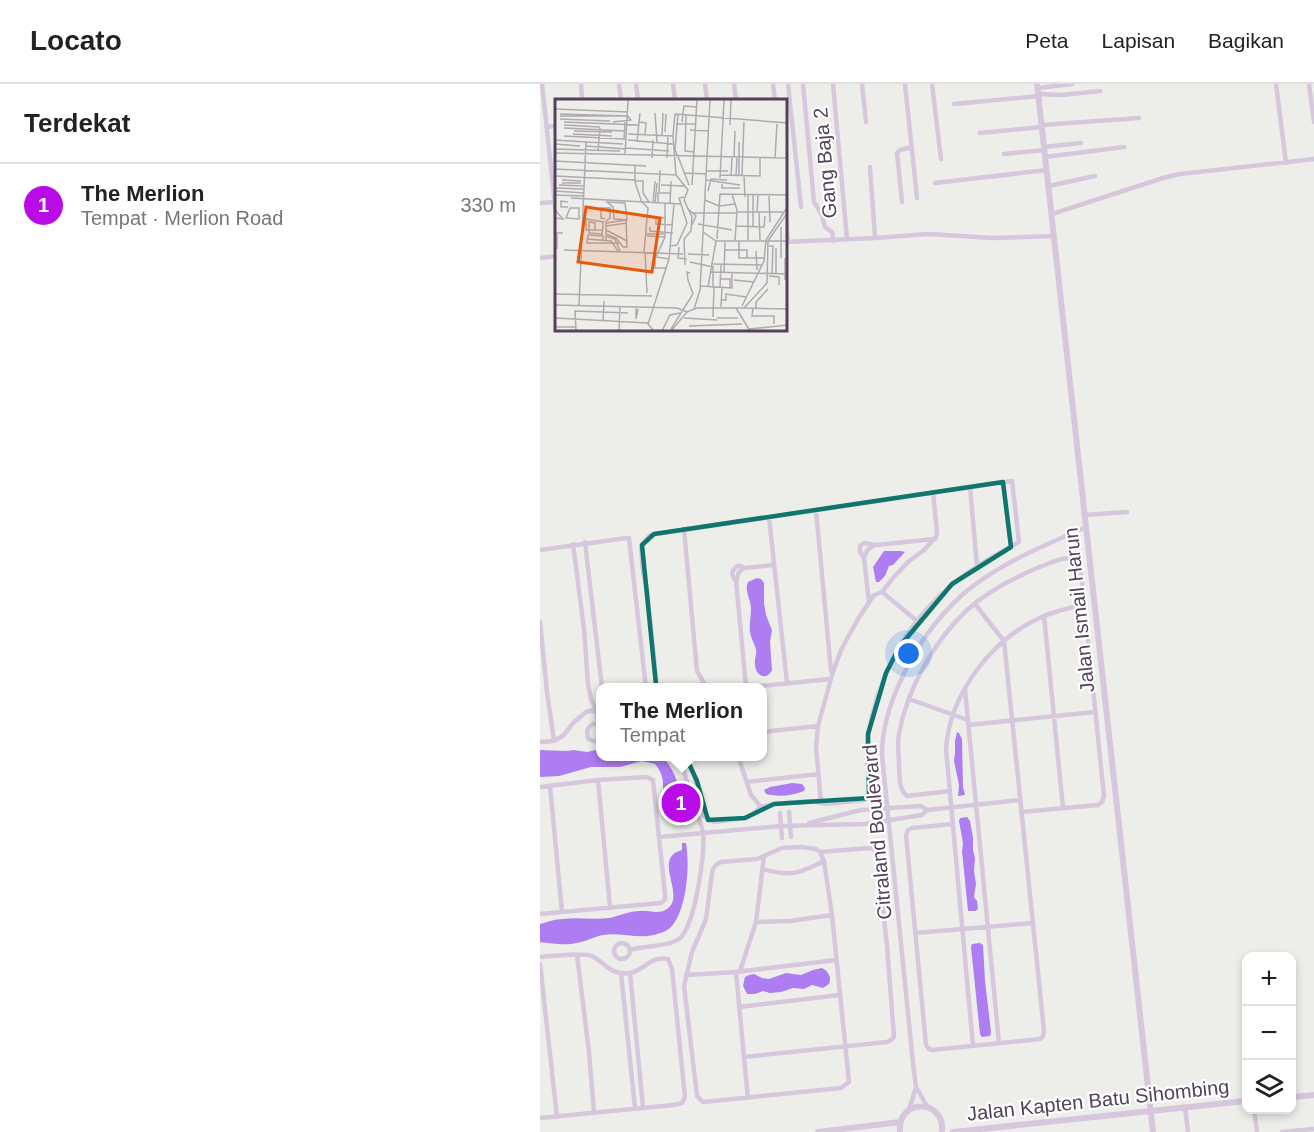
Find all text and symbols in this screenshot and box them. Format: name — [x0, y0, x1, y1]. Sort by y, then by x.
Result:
text: Locato — [30, 25, 122, 56]
text: Peta — [1025, 29, 1069, 52]
text: Lapisan — [1102, 29, 1175, 52]
text: Bagikan — [1208, 29, 1284, 52]
inset map — [555, 99, 788, 332]
street label: Gang Baja 2 — [809, 107, 841, 219]
text: Terdekat — [24, 108, 130, 138]
text: The Merlion — [81, 181, 204, 206]
text: 1 — [38, 194, 49, 216]
text: 330 m — [460, 194, 516, 216]
text: Tempat · Merlion Road — [81, 207, 283, 229]
street label: Jalan Ismail Harun — [1059, 526, 1099, 694]
your location — [894, 639, 923, 668]
popup — [596, 683, 767, 761]
text: The Merlion — [620, 698, 743, 723]
text: Tempat — [620, 724, 685, 746]
street label: Citraland Boulevard — [858, 744, 896, 920]
pin: 1 — [662, 780, 700, 826]
map controls — [1242, 952, 1296, 1114]
button: + — [1242, 952, 1296, 1006]
button: − — [1242, 1006, 1296, 1060]
button: layers — [1242, 1060, 1296, 1114]
street label: Jalan Kapten Batu Sihombing — [966, 1075, 1230, 1125]

